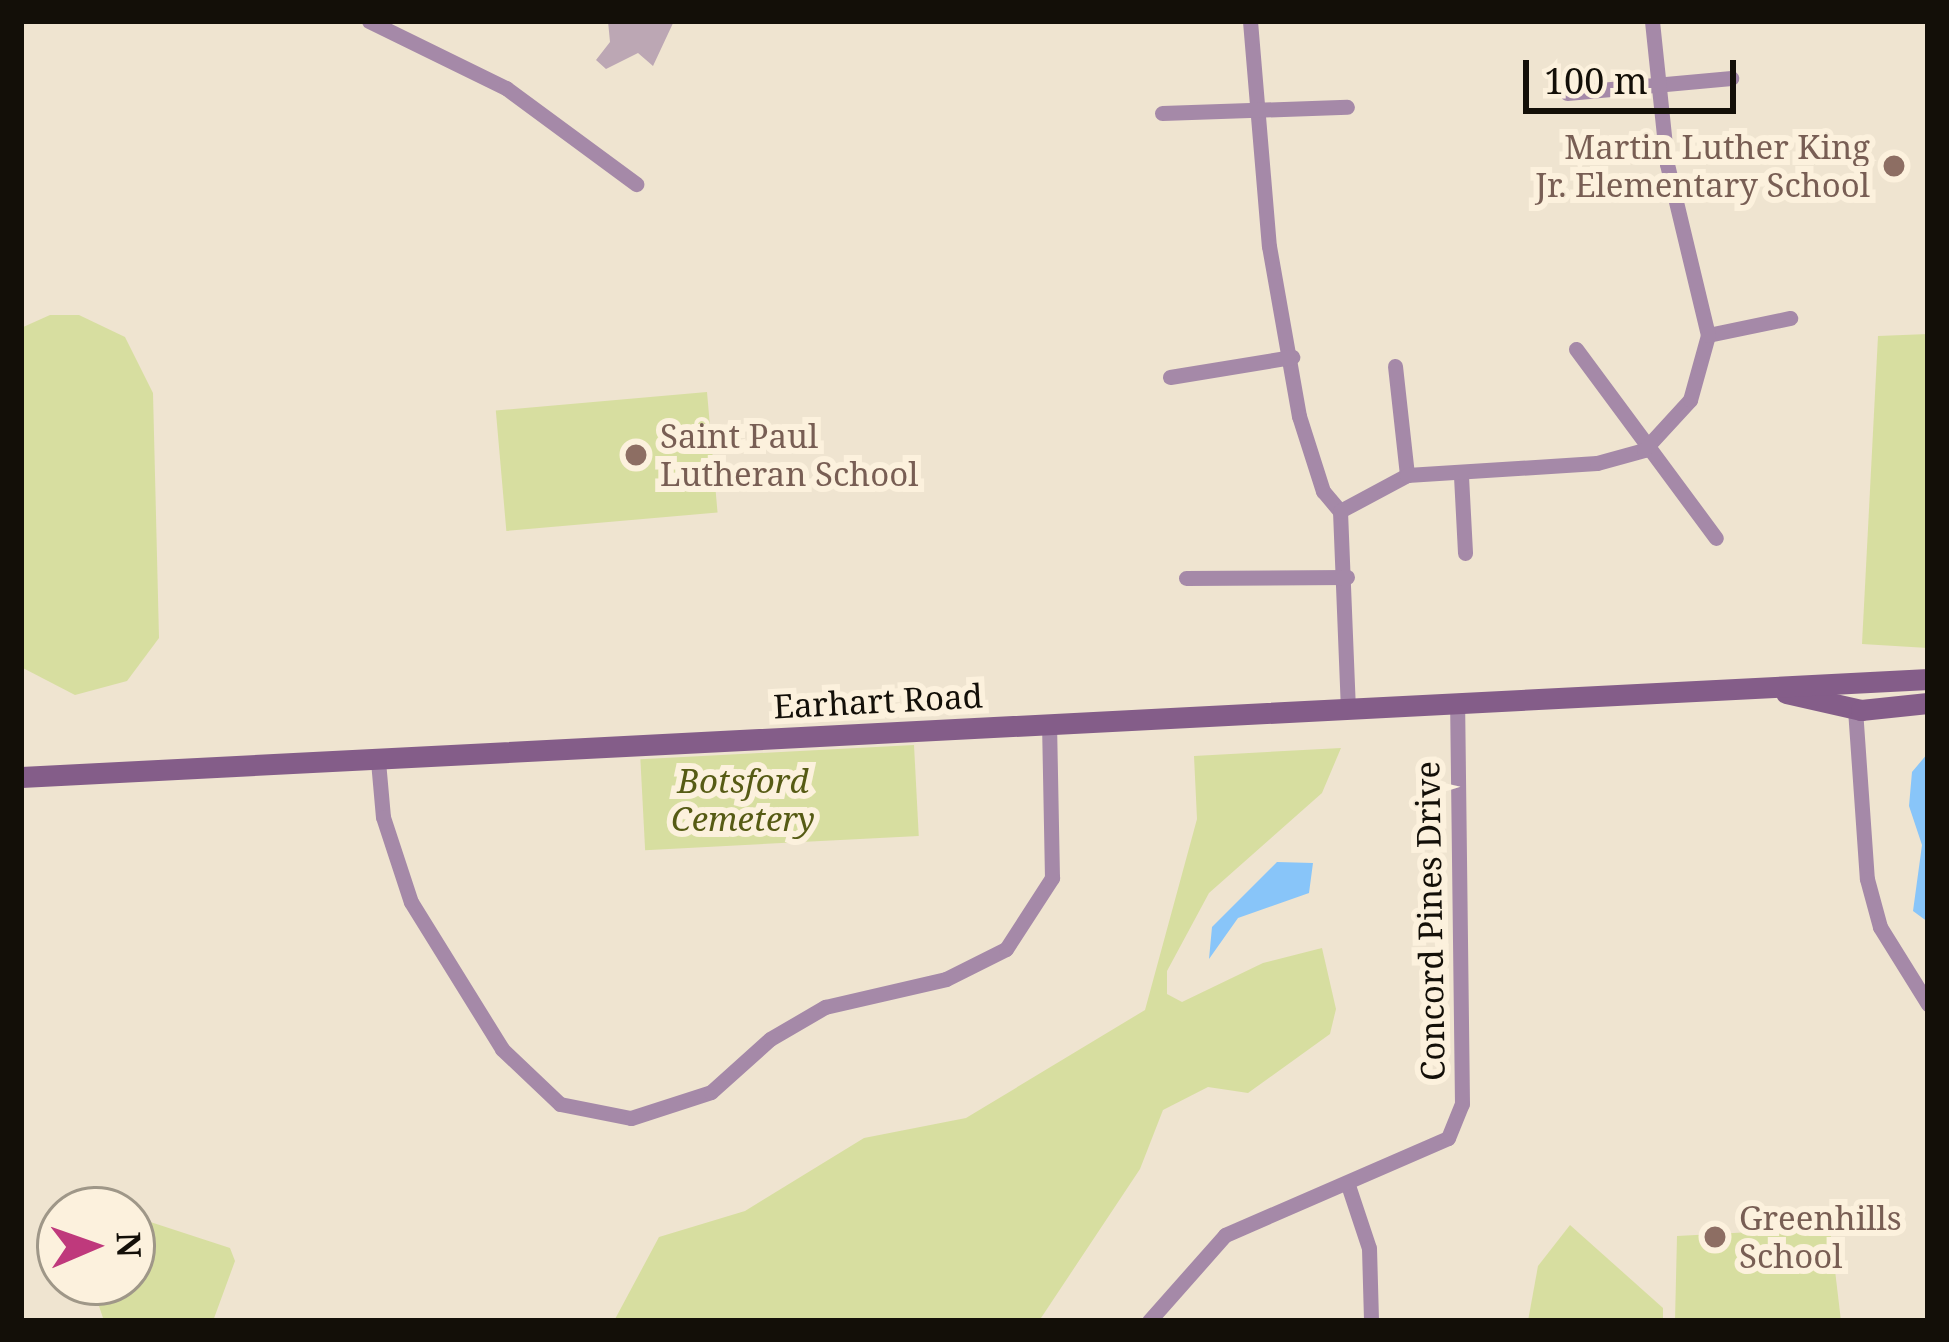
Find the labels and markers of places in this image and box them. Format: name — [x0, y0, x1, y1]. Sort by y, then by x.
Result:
place label: Martin Luther King Jr. Elementary School — [1535, 127, 1870, 205]
marker: Martin Luther King Jr. Elementary School — [1881, 153, 1907, 179]
place label: Saint Paul Lutheran School — [660, 416, 919, 494]
marker: Saint Paul Lutheran School — [623, 442, 649, 468]
place label: Greenhills School — [1739, 1198, 1902, 1276]
marker: Greenhills School — [1702, 1224, 1728, 1250]

